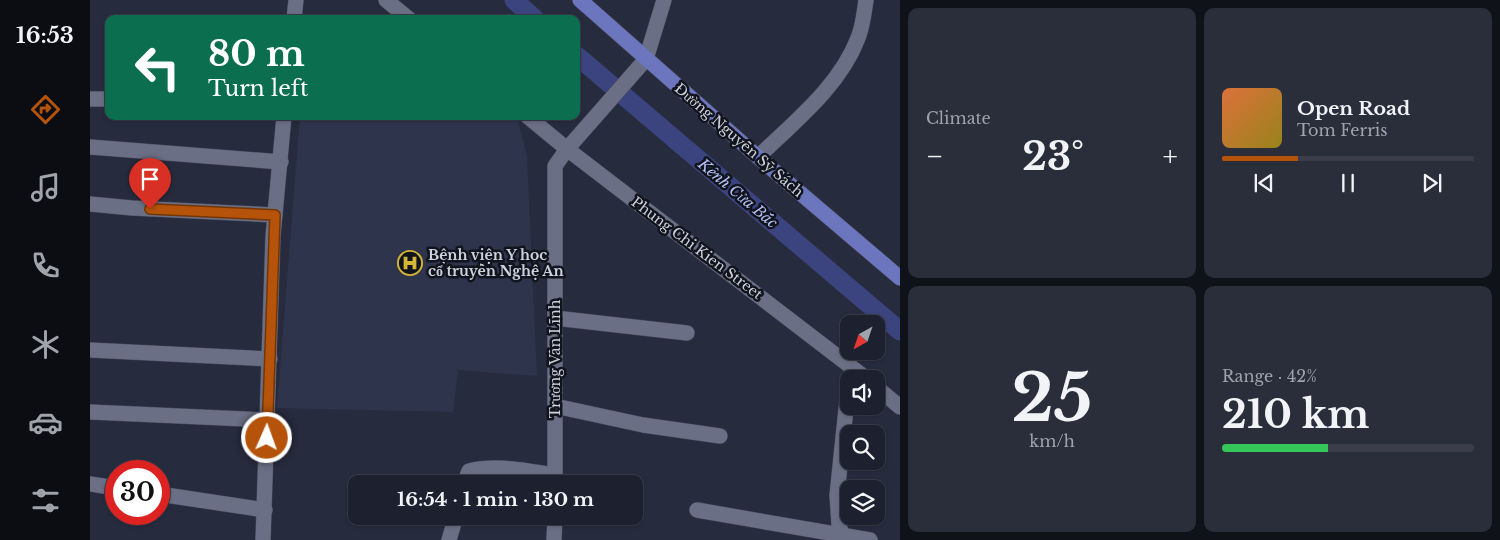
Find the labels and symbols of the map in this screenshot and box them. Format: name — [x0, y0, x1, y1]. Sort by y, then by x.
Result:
street label: Đường Nguyễn Sỹ Sách — [671, 79, 807, 201]
water label: Kênh Cửa Bắc — [694, 154, 782, 232]
pin — [129, 158, 171, 209]
street label: Phung Chi Kien Street — [628, 193, 767, 304]
place label: Bệnh viện Y học cổ truyền Nghệ An — [428, 246, 564, 280]
hospital icon: Bệnh viện Y học cổ truyền Nghệ An — [397, 250, 423, 276]
street label: Trương Văn Lĩnh — [546, 299, 564, 418]
north arrow — [840, 315, 885, 360]
position arrow — [240, 411, 292, 463]
speed limit sign: 30 — [105, 460, 170, 525]

